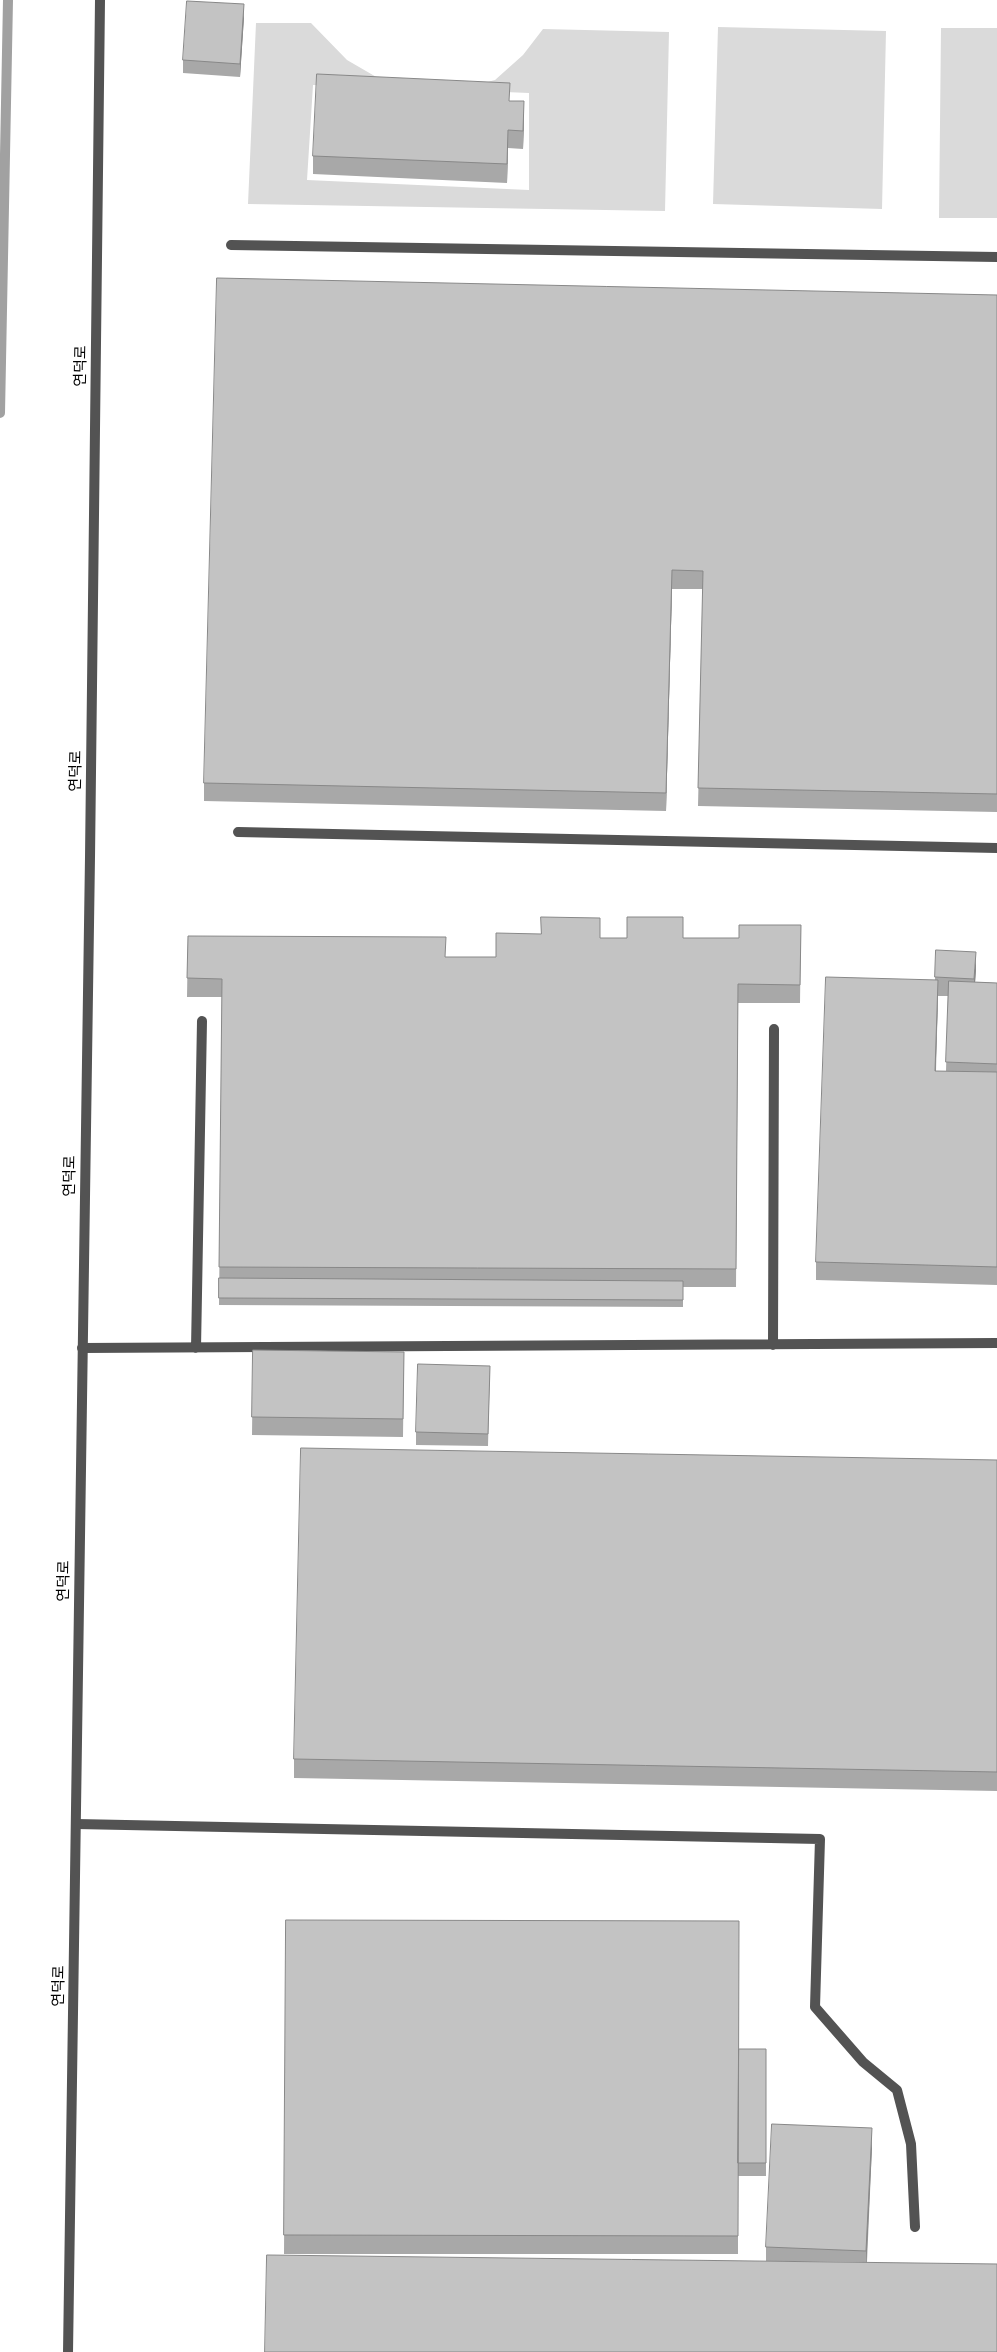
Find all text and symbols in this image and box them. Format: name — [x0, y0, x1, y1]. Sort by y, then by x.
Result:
street label: 연덕로 — [72, 345, 90, 387]
street label: 연덕로 — [67, 750, 85, 792]
street label: 연덕로 — [61, 1155, 79, 1197]
street label: 연덕로 — [55, 1560, 73, 1602]
street label: 연덕로 — [50, 1965, 68, 2007]

